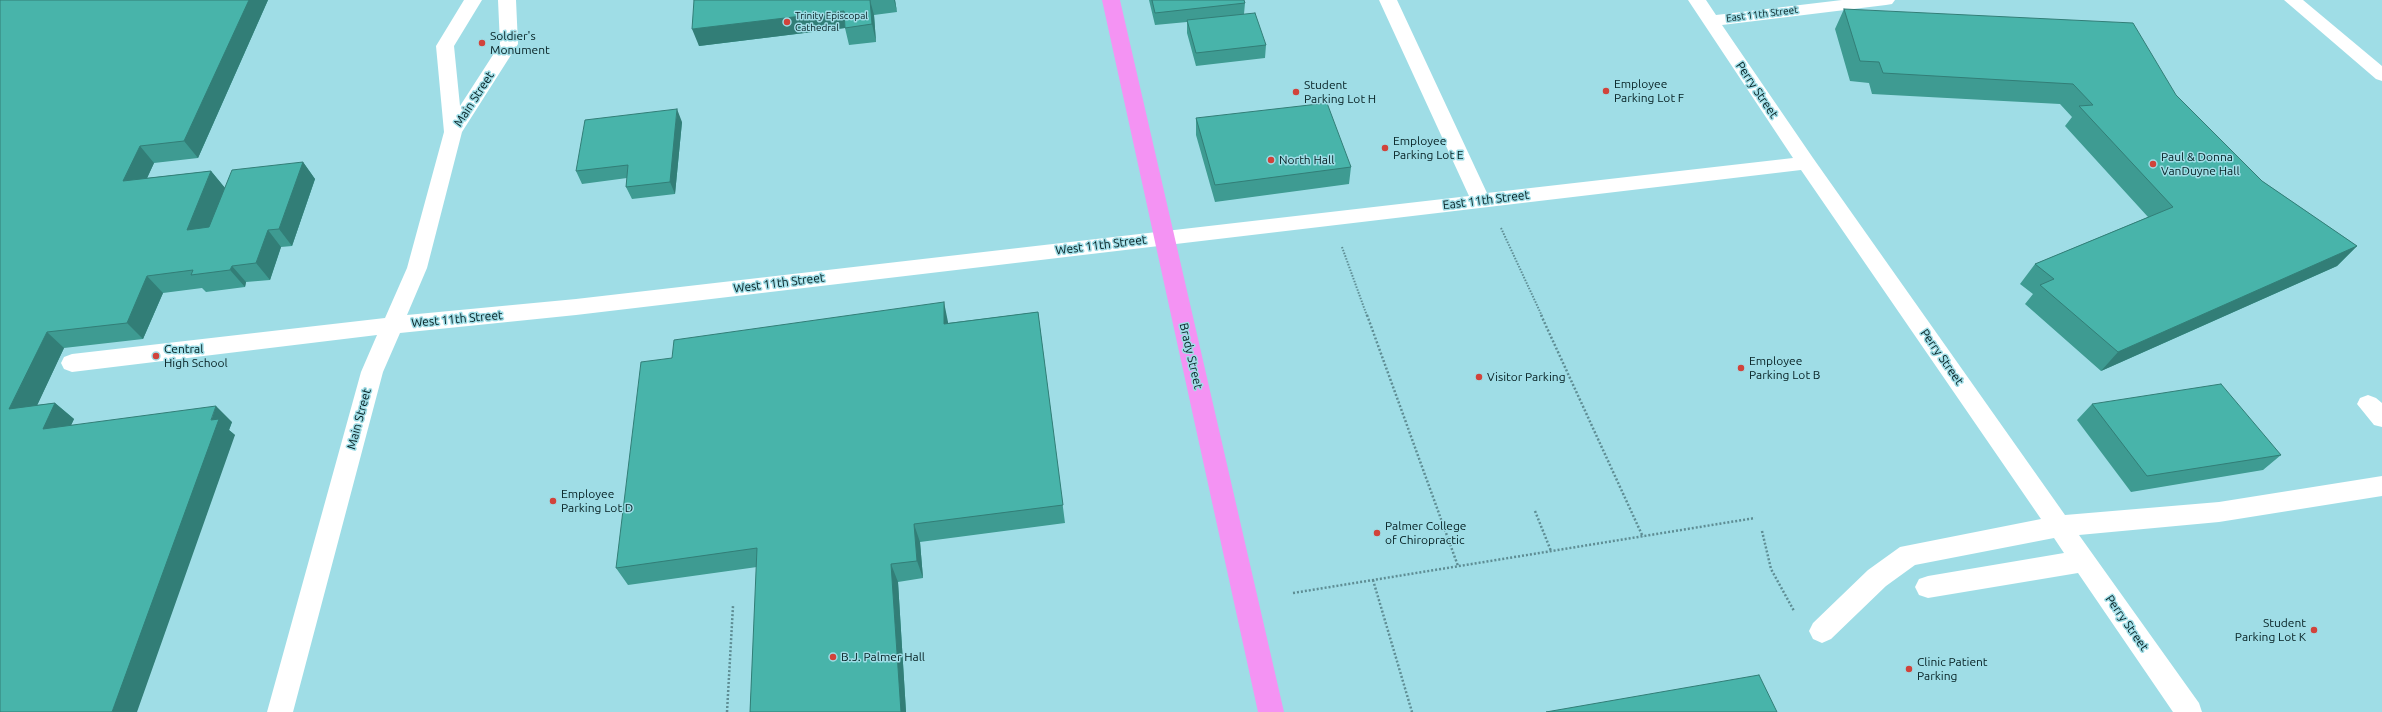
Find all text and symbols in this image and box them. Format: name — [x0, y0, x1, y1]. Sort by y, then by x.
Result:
street label: East 11th Street — [1725, 4, 1799, 24]
place label: Trinity Episcopal Cathedral — [795, 10, 868, 34]
marker: Trinity Episcopal Cathedral — [782, 17, 792, 27]
place label: Soldier's Monument — [490, 29, 550, 57]
marker: Soldier's Monument — [477, 38, 487, 48]
street label: Perry Street — [1733, 59, 1781, 121]
street label: Main Street — [451, 69, 497, 129]
place label: Employee Parking Lot F — [1614, 77, 1684, 105]
place label: Student Parking Lot H — [1304, 78, 1376, 106]
marker: Employee Parking Lot F — [1601, 86, 1611, 96]
marker: Student Parking Lot H — [1291, 87, 1301, 97]
place label: Employee Parking Lot E — [1393, 134, 1464, 162]
marker: Employee Parking Lot E — [1380, 143, 1390, 153]
place label: Paul & Donna VanDuyne Hall — [2161, 150, 2240, 178]
place label: North Hall — [1279, 153, 1334, 167]
marker: North Hall — [1266, 155, 1276, 165]
marker: Paul & Donna VanDuyne Hall — [2148, 159, 2158, 169]
street label: East 11th Street — [1442, 188, 1530, 212]
street label: West 11th Street — [1055, 232, 1147, 258]
street label: West 11th Street — [733, 270, 825, 296]
street label: West 11th Street — [411, 308, 503, 330]
street label: Brady Street — [1176, 322, 1206, 390]
street label: Perry Street — [1917, 326, 1967, 388]
place label: Central High School — [164, 342, 228, 370]
marker: Central High School — [151, 351, 161, 361]
place label: Employee Parking Lot B — [1749, 354, 1820, 382]
marker: Employee Parking Lot B — [1736, 363, 1746, 373]
place label: Visitor Parking — [1487, 370, 1566, 384]
marker: Visitor Parking — [1474, 372, 1484, 382]
street label: Main Street — [344, 387, 374, 451]
place label: Employee Parking Lot D — [561, 487, 633, 515]
marker: Employee Parking Lot D — [548, 496, 558, 506]
place label: Palmer College of Chiropractic — [1385, 519, 1466, 547]
marker: Palmer College of Chiropractic — [1372, 528, 1382, 538]
street label: Perry Street — [2102, 592, 2152, 654]
place label: Student Parking Lot K — [2235, 616, 2306, 644]
marker: Student Parking Lot K — [2309, 625, 2319, 635]
place label: B.J. Palmer Hall — [841, 650, 925, 664]
marker: B.J. Palmer Hall — [828, 652, 838, 662]
place label: Clinic Patient Parking — [1917, 655, 1988, 683]
marker: Clinic Patient Parking — [1904, 664, 1914, 674]

